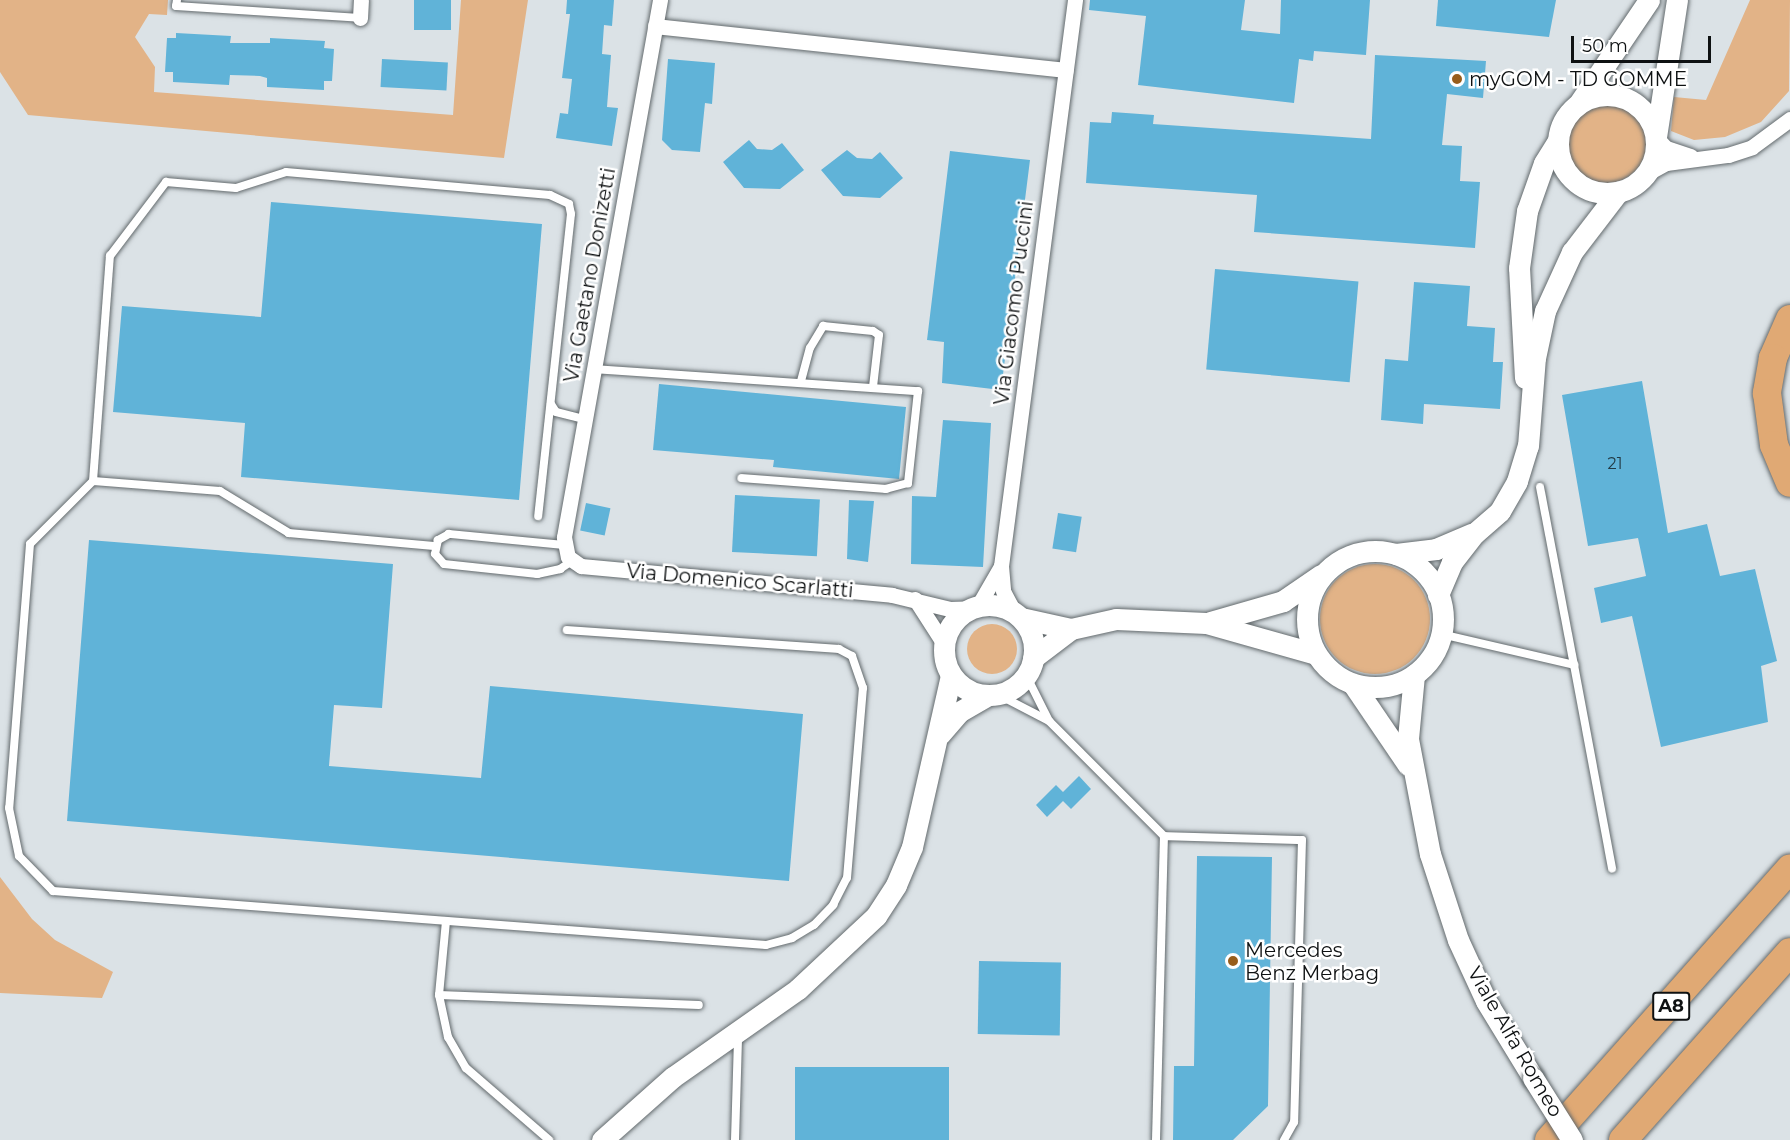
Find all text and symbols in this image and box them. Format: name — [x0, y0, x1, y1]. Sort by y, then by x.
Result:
scale bar — [1574, 24, 1714, 62]
text: 50 m — [1582, 35, 1628, 57]
place label: myGOM - TD GOMME — [1469, 67, 1687, 91]
marker: myGOM - TD GOMME — [1450, 72, 1464, 86]
street label: Via Gaetano Donizetti — [559, 166, 621, 384]
street label: Via Giacomo Puccini — [990, 200, 1038, 406]
house number: 21 — [1608, 454, 1622, 474]
street label: Via Domenico Scarlatti — [625, 559, 855, 603]
place label: Mercedes Benz Merbag — [1245, 938, 1379, 985]
marker: Mercedes Benz Merbag — [1226, 954, 1240, 968]
street label: Viale Alfa Romeo — [1462, 963, 1568, 1121]
road number: A8 — [1652, 991, 1690, 1021]

